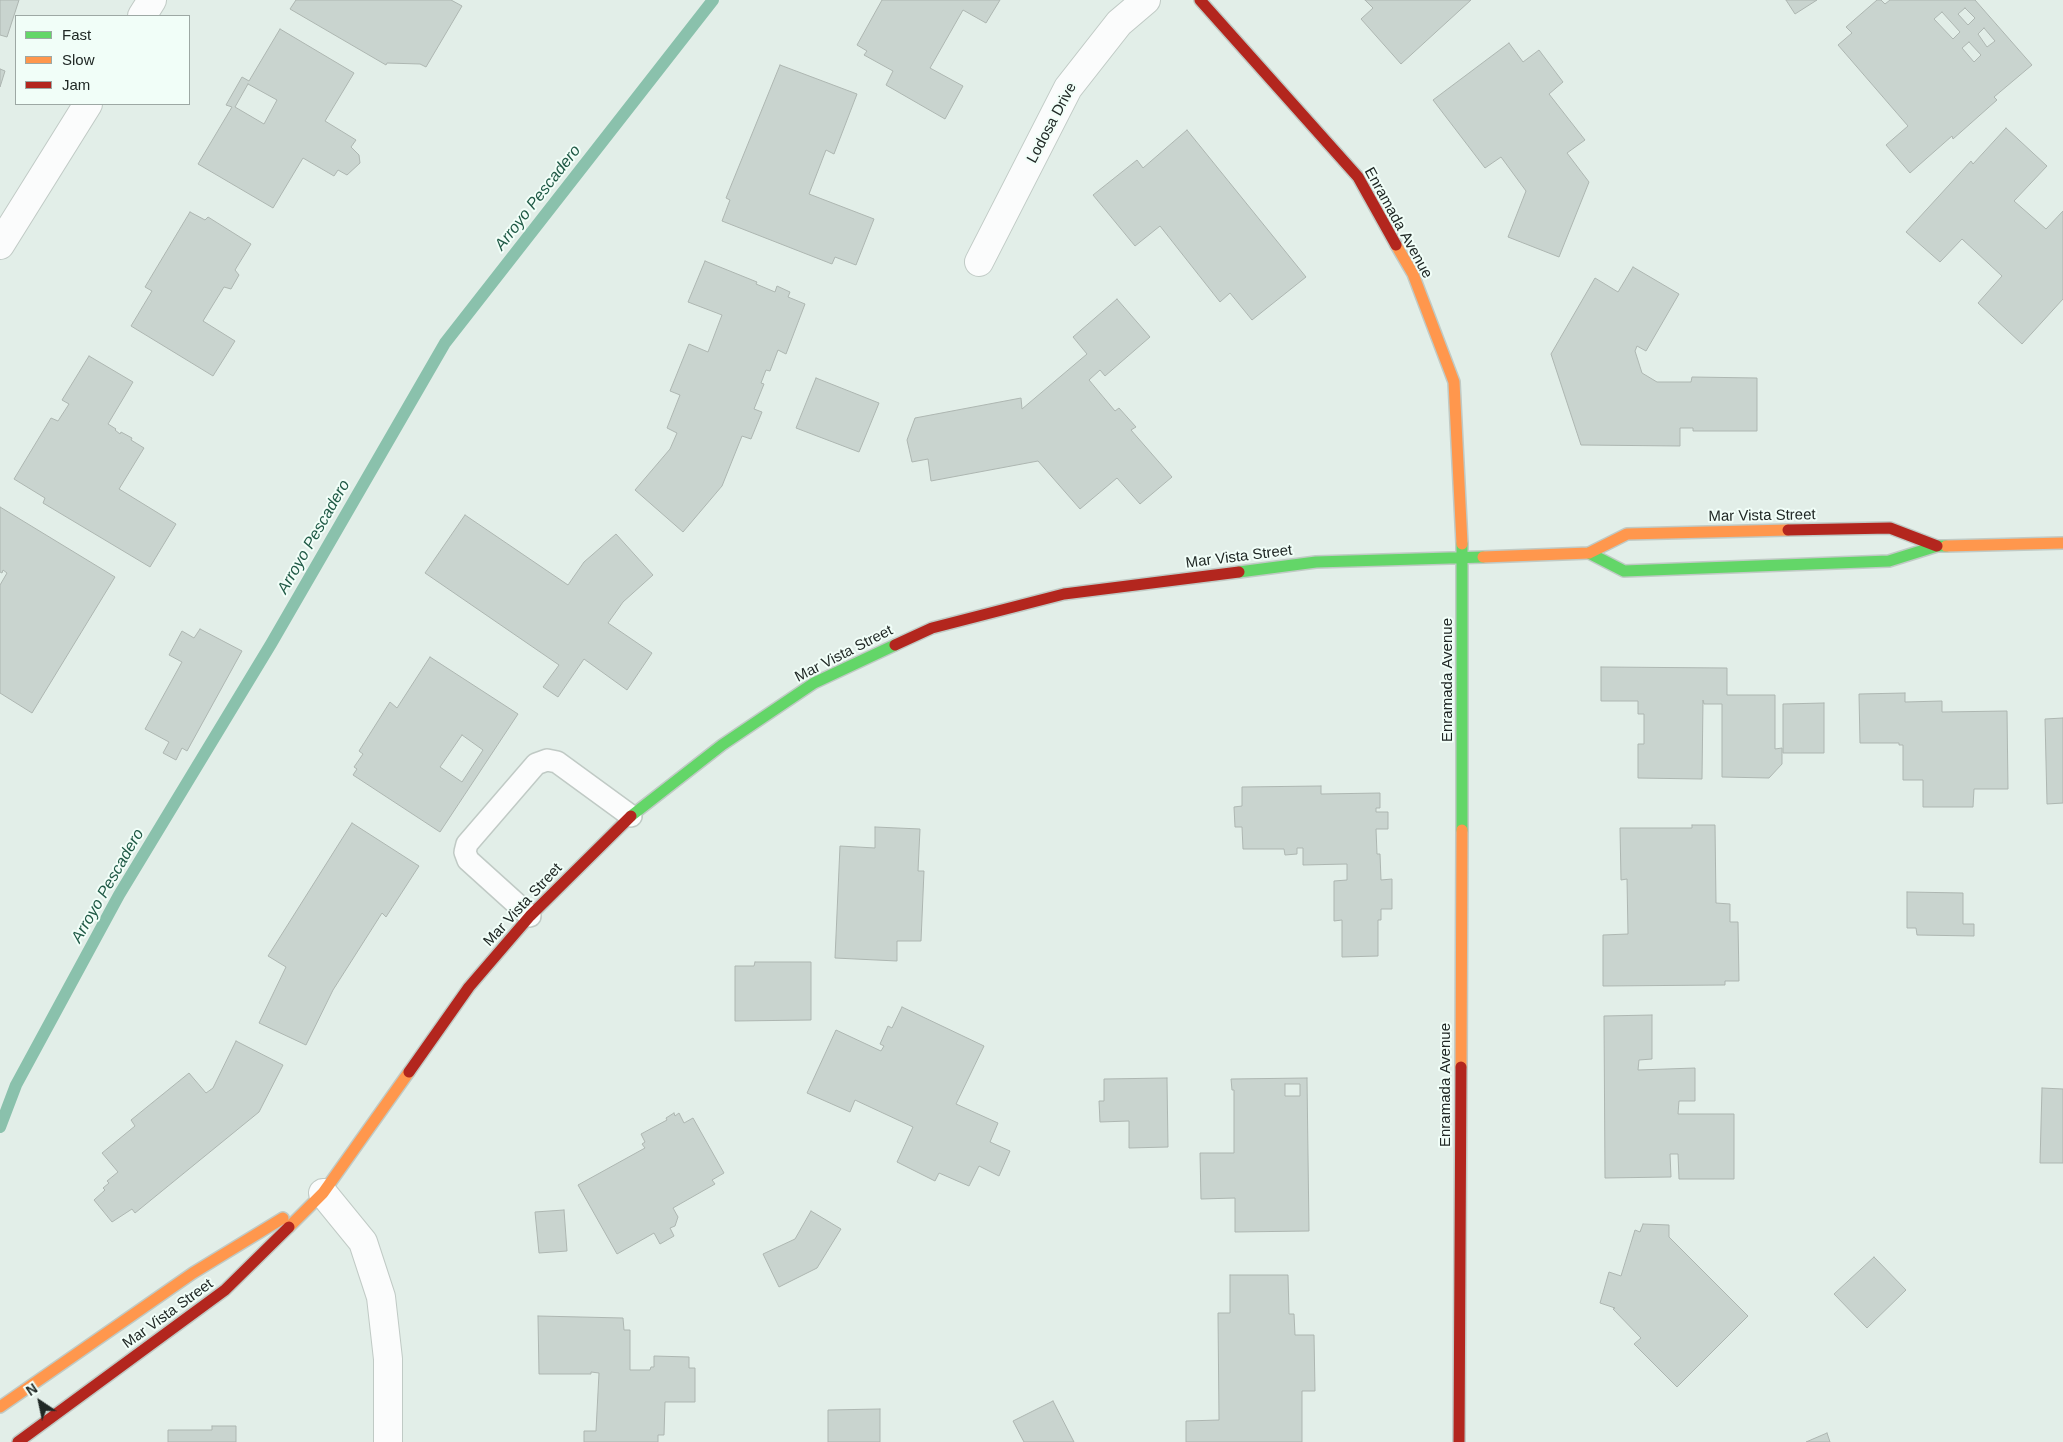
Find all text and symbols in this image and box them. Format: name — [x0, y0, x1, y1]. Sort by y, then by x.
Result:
legend — [15, 15, 190, 105]
text: Fast — [62, 26, 91, 43]
text: Slow — [62, 51, 95, 68]
text: Jam — [62, 76, 90, 93]
street label: Lodosa Drive — [1023, 80, 1081, 166]
water label: Arroyo Pescadero — [491, 142, 585, 254]
street label: Enramada Avenue — [1360, 164, 1436, 282]
water label: Arroyo Pescadero — [274, 477, 354, 597]
street label: Mar Vista Street — [1708, 506, 1816, 526]
street label: Mar Vista Street — [1185, 542, 1293, 572]
street label: Enramada Avenue — [1439, 618, 1457, 742]
street label: Mar Vista Street — [792, 622, 896, 686]
water label: Arroyo Pescadero — [68, 826, 148, 946]
street label: Mar Vista Street — [480, 860, 566, 950]
street label: Enramada Avenue — [1437, 1023, 1455, 1147]
street label: Mar Vista Street — [119, 1275, 217, 1353]
north arrow — [15, 1377, 65, 1427]
text: N — [23, 1380, 40, 1399]

